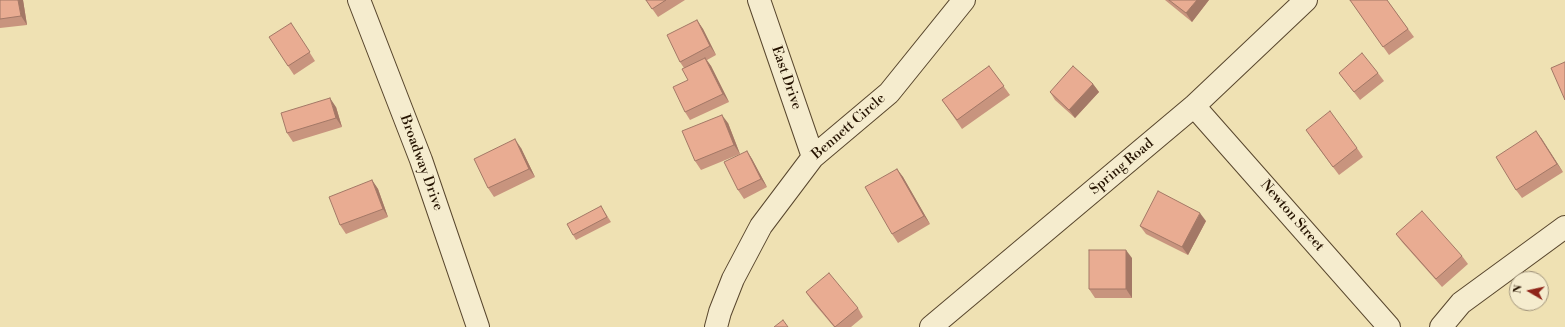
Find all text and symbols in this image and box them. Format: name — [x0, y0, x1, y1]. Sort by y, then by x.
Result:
street label: East Drive — [767, 44, 805, 112]
street label: Bennett Circle — [809, 91, 889, 163]
street label: Broadway Drive — [396, 113, 446, 213]
street label: Spring Road — [1087, 135, 1157, 199]
street label: Newton Street — [1257, 177, 1327, 255]
north arrow — [1509, 271, 1549, 311]
text: N — [1511, 284, 1526, 295]

